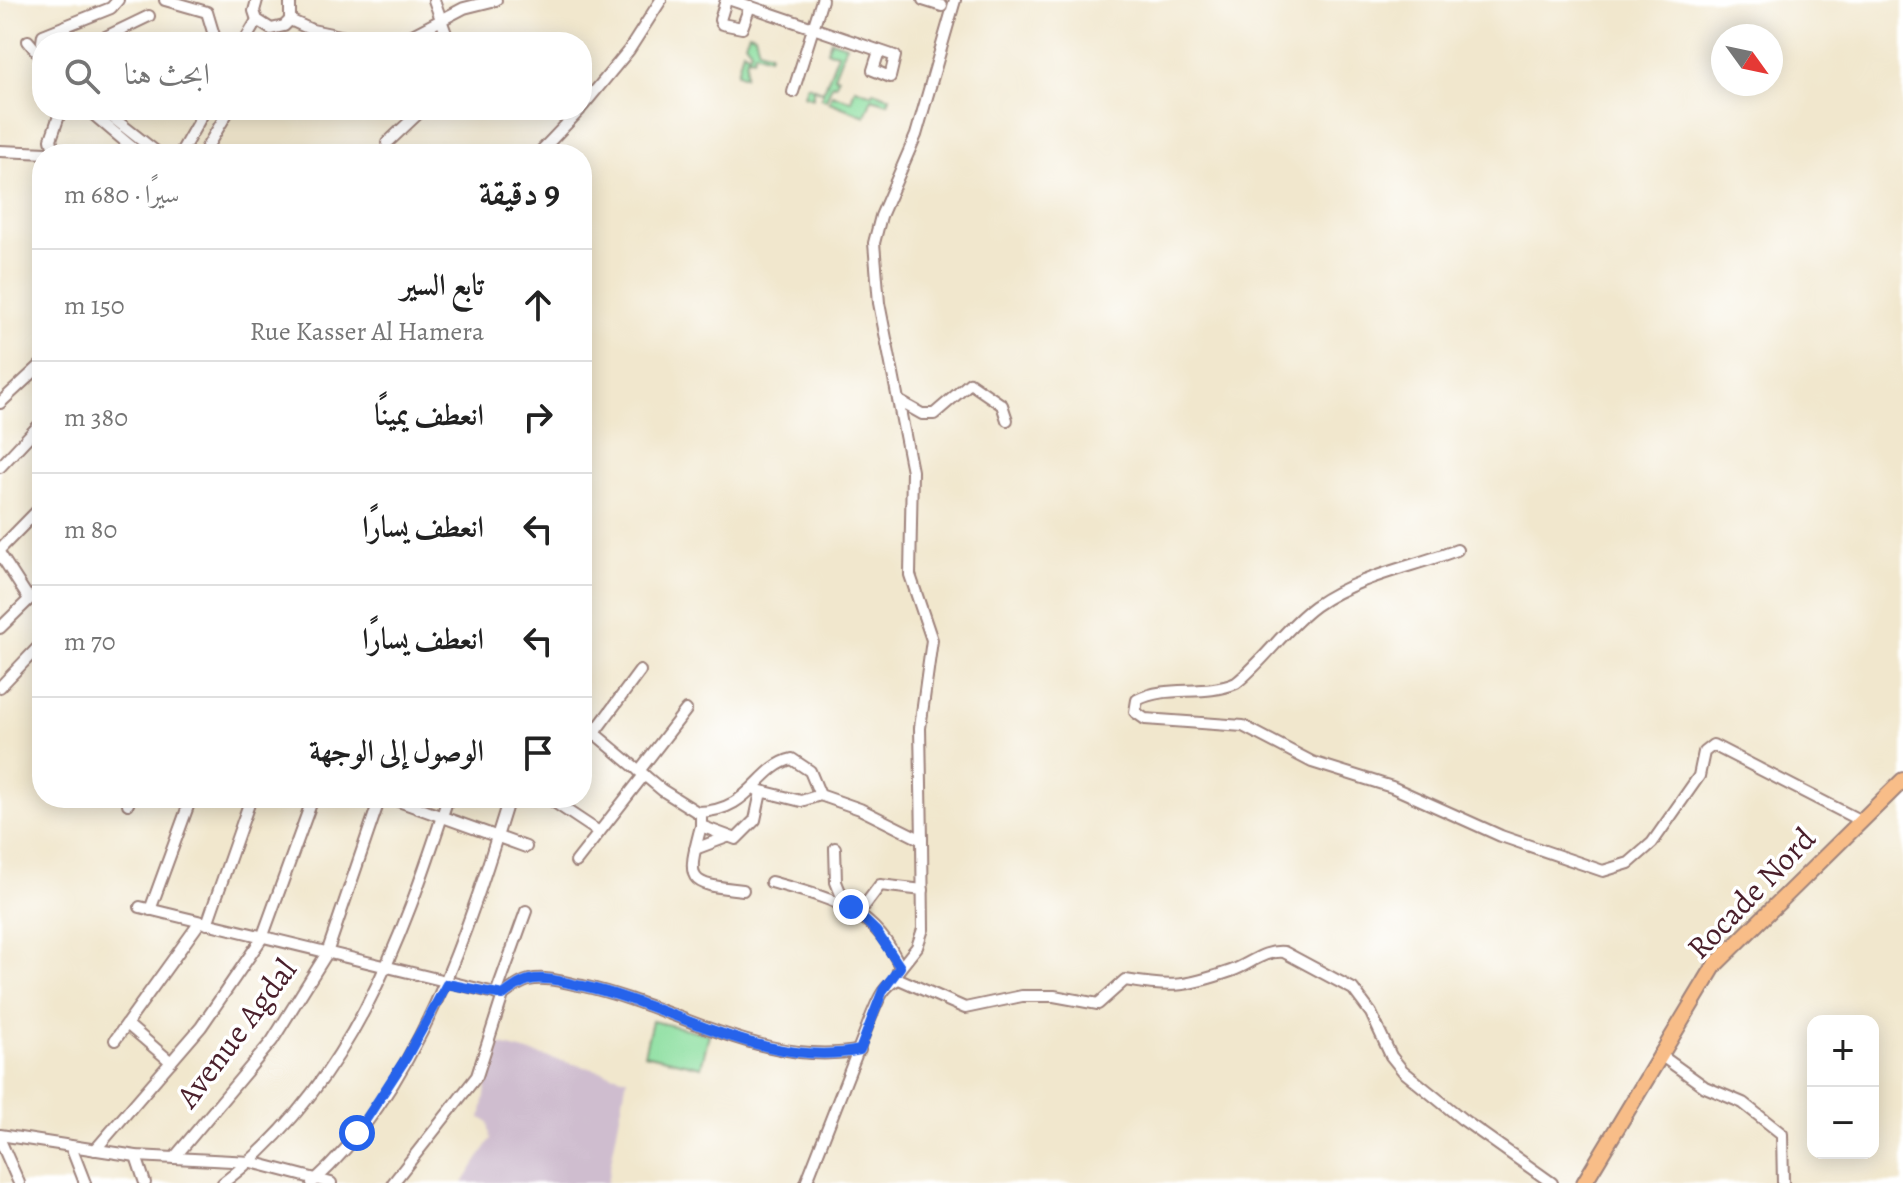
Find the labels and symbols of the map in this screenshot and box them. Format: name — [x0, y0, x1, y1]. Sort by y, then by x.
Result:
north arrow — [1711, 24, 1783, 96]
street label: Rocade Nord — [1677, 817, 1826, 969]
route end — [833, 889, 869, 925]
street label: Avenue Agdal — [165, 949, 307, 1117]
route start — [339, 1115, 375, 1151]

